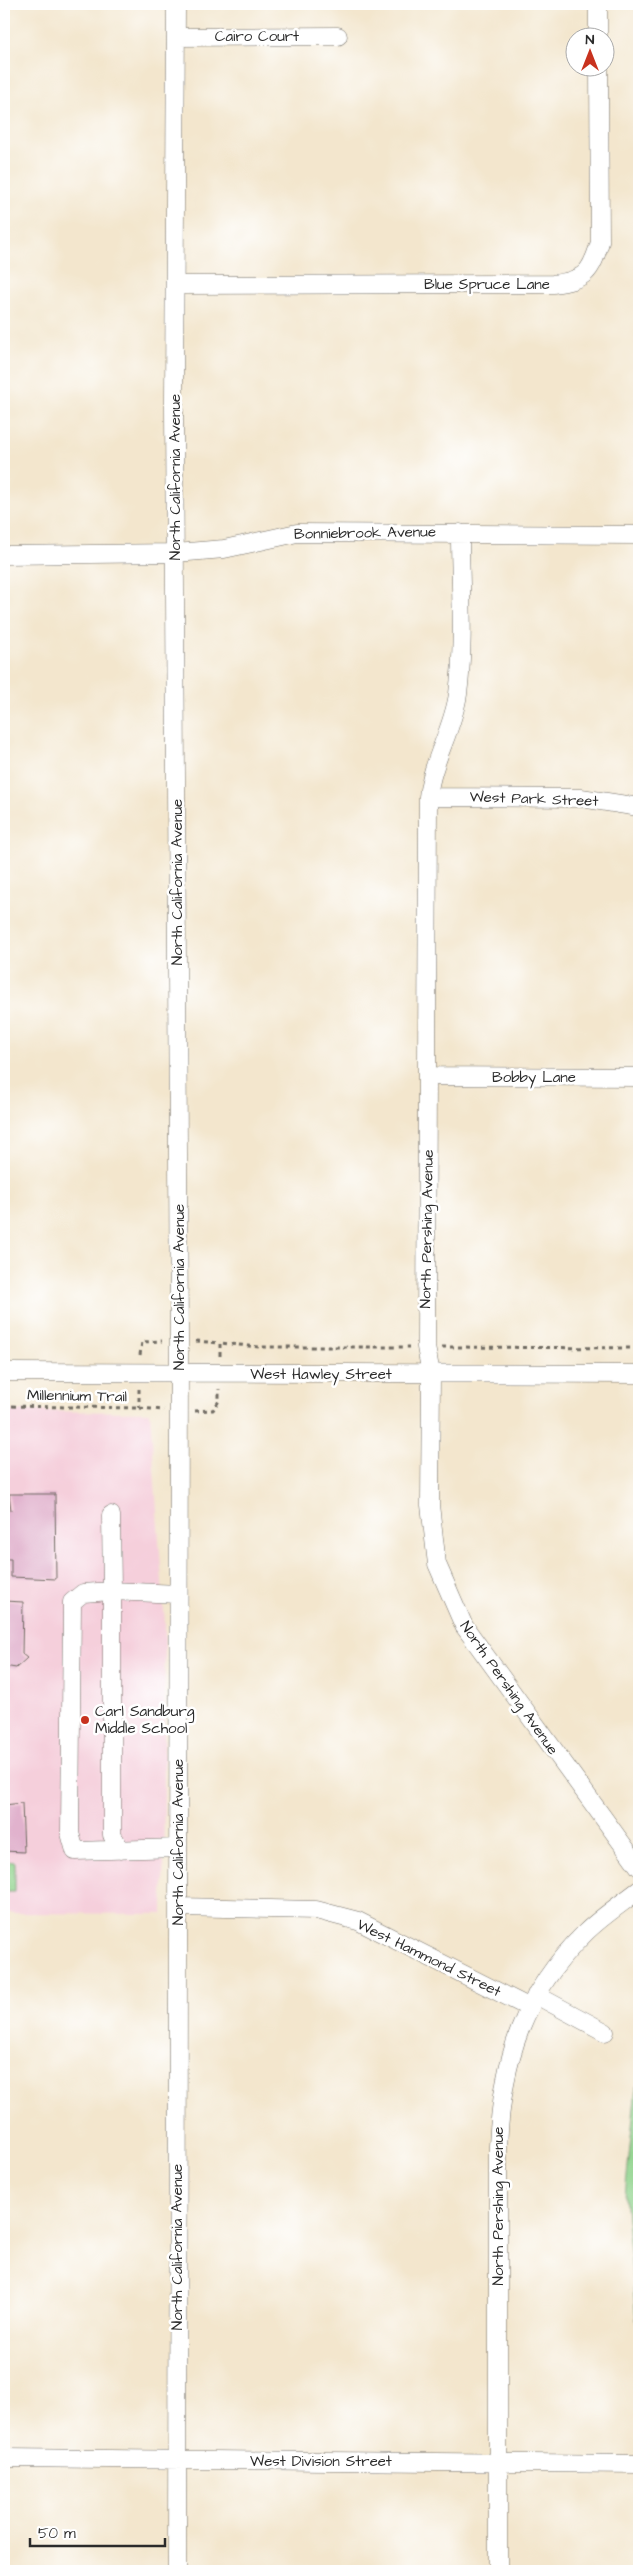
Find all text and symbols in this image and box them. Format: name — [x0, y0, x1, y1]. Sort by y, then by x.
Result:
street label: Cairo Court — [215, 26, 299, 47]
north arrow — [566, 28, 616, 78]
text: N — [586, 30, 595, 50]
street label: Blue Spruce Lane — [424, 274, 550, 295]
street label: North California Avenue — [165, 394, 186, 560]
street label: Bonniebrook Avenue — [294, 521, 436, 545]
street label: West Park Street — [469, 786, 599, 812]
street label: North California Avenue — [167, 799, 188, 965]
street label: Bobby Lane — [492, 1067, 576, 1089]
street label: North Pershing Avenue — [415, 1149, 440, 1309]
street label: North California Avenue — [169, 1204, 190, 1370]
street label: West Hawley Street — [250, 1364, 392, 1386]
street label: Millennium Trail — [27, 1385, 127, 1407]
street label: North Pershing Avenue — [454, 1617, 563, 1760]
place label: Carl Sandburg Middle School — [95, 1701, 195, 1739]
marker: Carl Sandburg Middle School — [79, 1714, 91, 1726]
street label: North California Avenue — [168, 1759, 189, 1925]
street label: West Hammond Street — [353, 1914, 505, 2002]
street label: North Pershing Avenue — [488, 2127, 510, 2285]
street label: North California Avenue — [167, 2164, 188, 2330]
street label: West Division Street — [250, 2451, 392, 2472]
scale bar — [30, 2515, 165, 2547]
text: 50 m — [38, 2523, 76, 2544]

